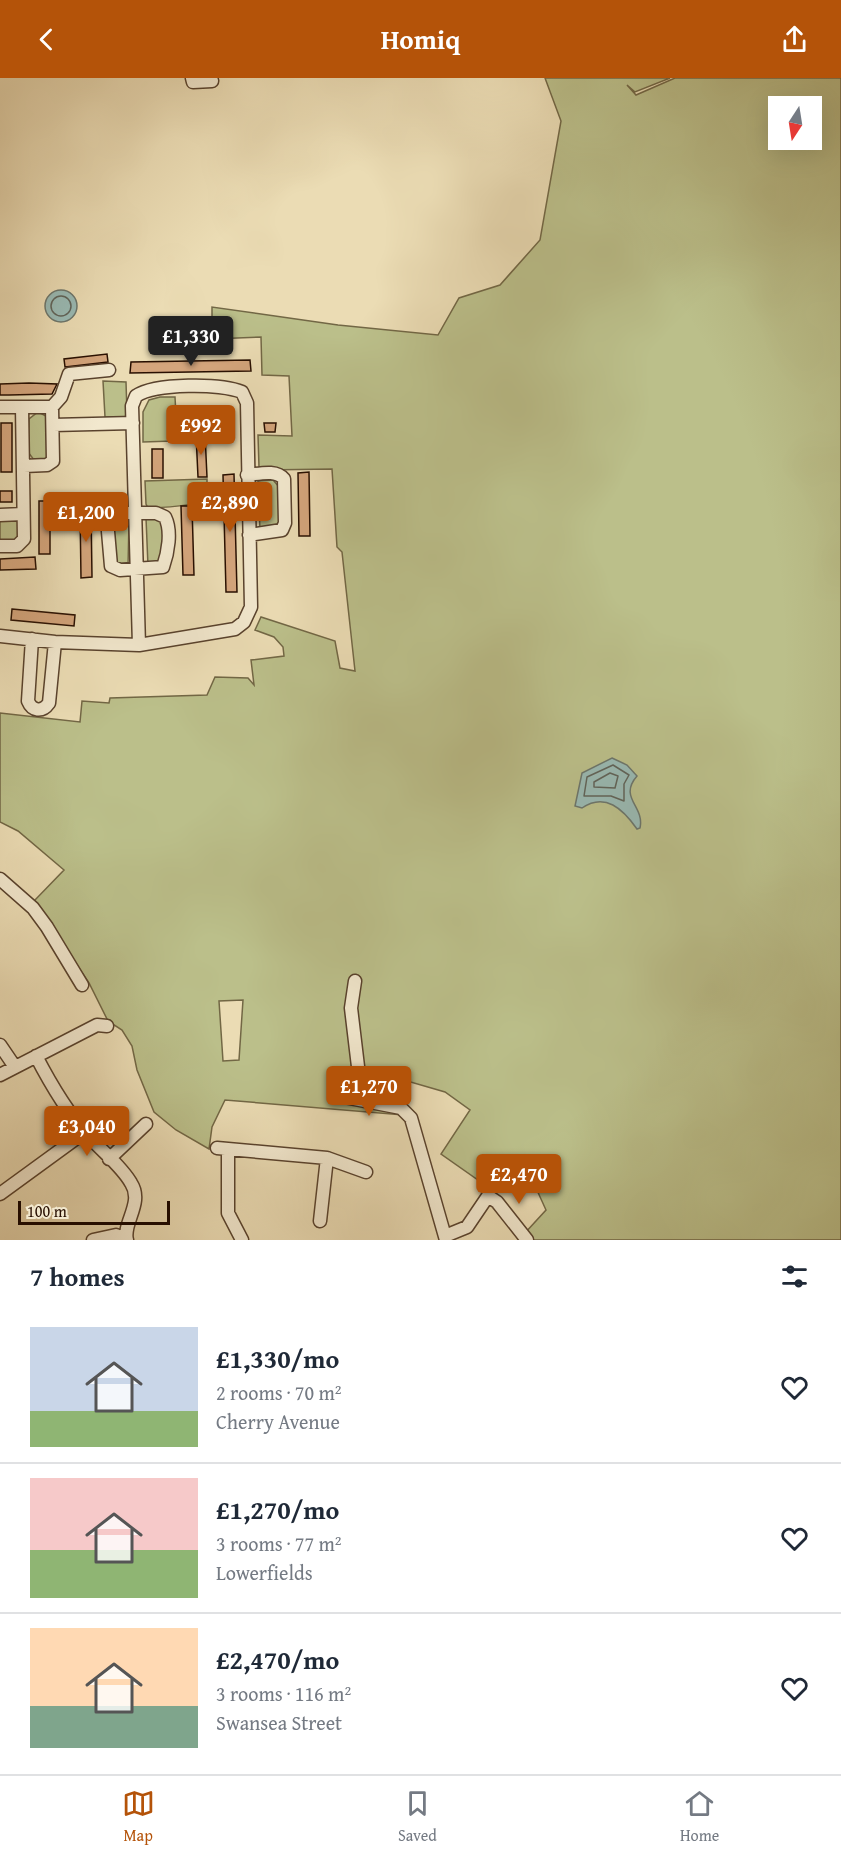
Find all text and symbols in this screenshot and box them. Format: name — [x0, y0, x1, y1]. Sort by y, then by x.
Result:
text: Homiq — [381, 19, 460, 59]
icon: back — [30, 23, 63, 56]
icon: share — [778, 23, 811, 56]
north arrow — [768, 96, 822, 150]
map controls — [768, 96, 822, 150]
pin: £1,330 — [142, 316, 240, 367]
text: £1,330 — [162, 321, 220, 350]
pin: £992 — [165, 405, 237, 456]
text: £992 — [180, 410, 222, 439]
pin: £2,890 — [181, 482, 279, 533]
text: £2,890 — [201, 487, 259, 516]
pin: £1,200 — [37, 492, 135, 543]
text: £1,200 — [57, 497, 115, 526]
pin: £1,270 — [320, 1066, 418, 1117]
text: £1,270 — [340, 1071, 398, 1100]
pin: £3,040 — [38, 1106, 136, 1157]
text: £3,040 — [58, 1111, 116, 1140]
pin: £2,470 — [470, 1154, 568, 1205]
text: £2,470 — [490, 1159, 548, 1188]
scale bar — [18, 1198, 170, 1226]
text: 100 m — [27, 1199, 67, 1223]
text: 7 homes — [30, 1257, 125, 1296]
icon: filters — [778, 1260, 811, 1293]
text: £1,330/mo — [216, 1339, 339, 1378]
icon: home — [78, 1351, 150, 1423]
icon: heart — [778, 1371, 811, 1404]
text: 2 rooms · 70 m² — [216, 1378, 342, 1407]
text: Cherry Avenue — [216, 1407, 340, 1436]
text: £1,270/mo — [216, 1490, 339, 1529]
icon: home — [78, 1502, 150, 1574]
icon: heart — [778, 1522, 811, 1555]
text: 3 rooms · 77 m² — [216, 1529, 342, 1558]
text: Lowerfields — [216, 1558, 313, 1587]
text: £2,470/mo — [216, 1640, 339, 1679]
icon: home — [78, 1652, 150, 1724]
icon: heart — [778, 1672, 811, 1705]
text: 3 rooms · 116 m² — [216, 1679, 351, 1708]
text: Swansea Street — [216, 1708, 342, 1737]
tab: Map — [122, 1787, 155, 1847]
tab: Saved — [398, 1787, 437, 1847]
tab: Home — [680, 1787, 719, 1847]

